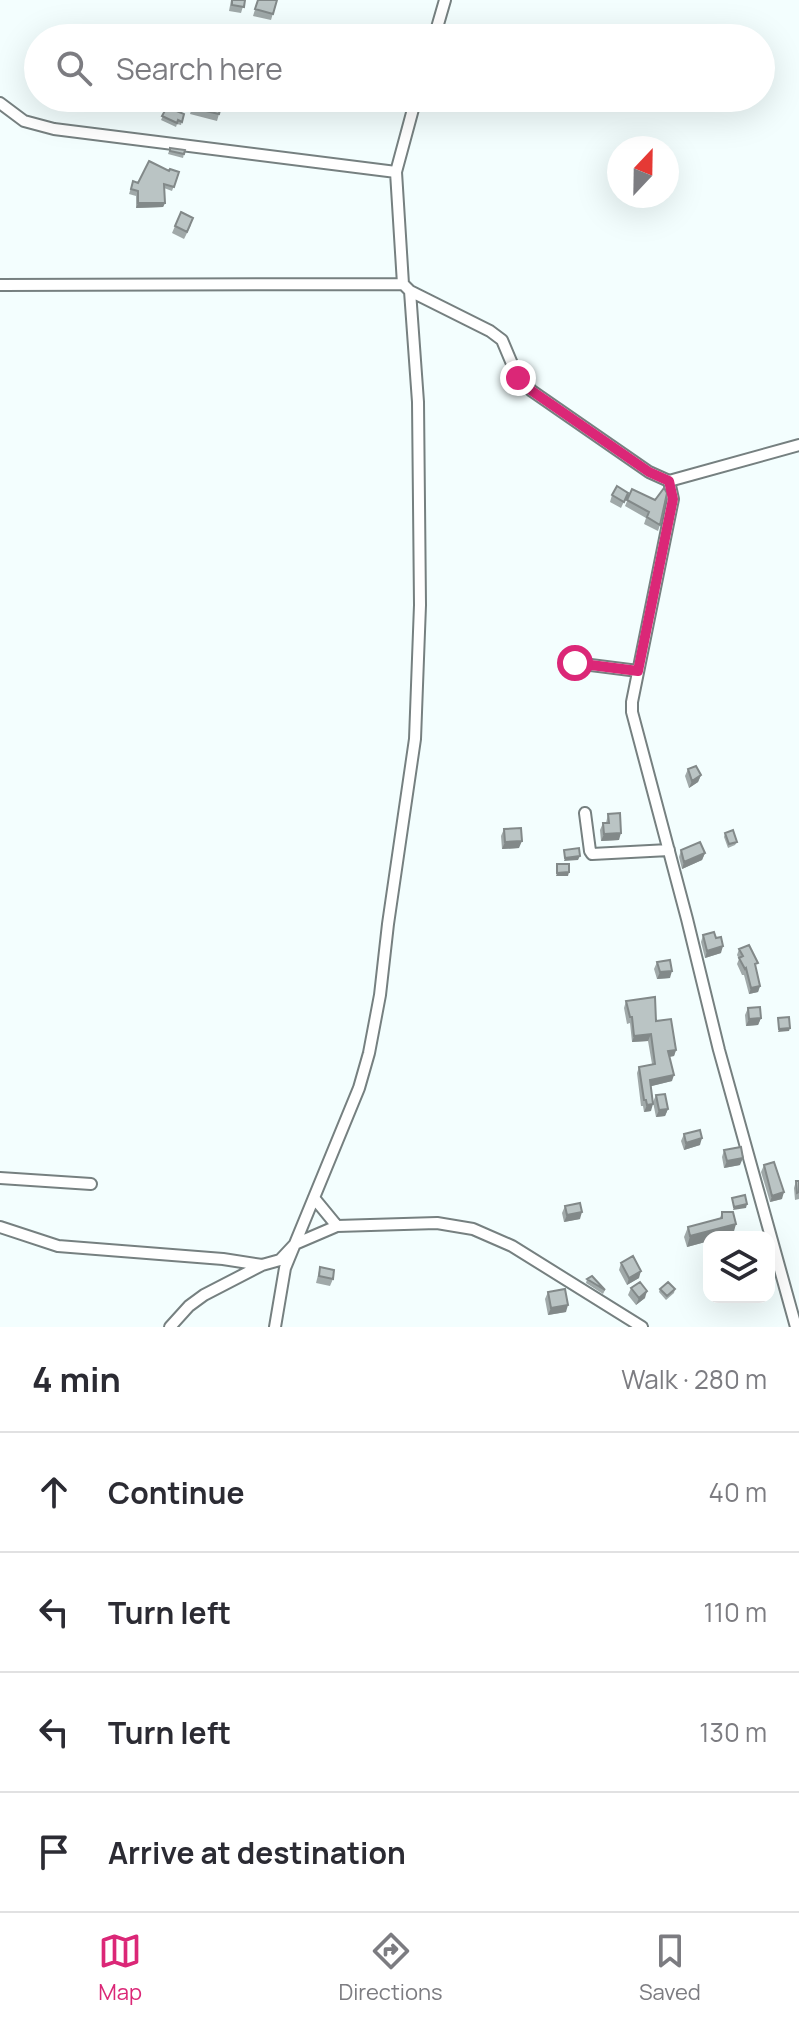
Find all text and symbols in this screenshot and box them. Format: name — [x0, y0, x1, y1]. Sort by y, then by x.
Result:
search box — [24, 24, 775, 112]
icon: search — [52, 46, 96, 90]
text: Search here — [116, 48, 283, 89]
north arrow — [607, 136, 679, 208]
route end — [500, 360, 536, 396]
route start — [557, 645, 593, 681]
map controls — [703, 1231, 775, 1303]
button: layers — [703, 1231, 775, 1303]
text: 4 min — [32, 1356, 121, 1402]
text: Walk · 280 m — [621, 1361, 767, 1397]
icon: ahead — [32, 1470, 76, 1514]
text: Continue — [108, 1472, 244, 1513]
text: 40 m — [709, 1474, 767, 1510]
icon: left — [32, 1590, 76, 1634]
text: Turn left — [108, 1592, 231, 1633]
text: 110 m — [704, 1594, 767, 1630]
icon: left — [32, 1710, 76, 1754]
text: Turn left — [108, 1712, 231, 1753]
text: 130 m — [699, 1714, 767, 1750]
icon: arrive — [32, 1830, 76, 1874]
text: Arrive at destination — [108, 1832, 406, 1873]
tab: Map — [98, 1929, 142, 2007]
tab: Directions — [338, 1929, 443, 2007]
tab: Saved — [639, 1929, 701, 2007]

